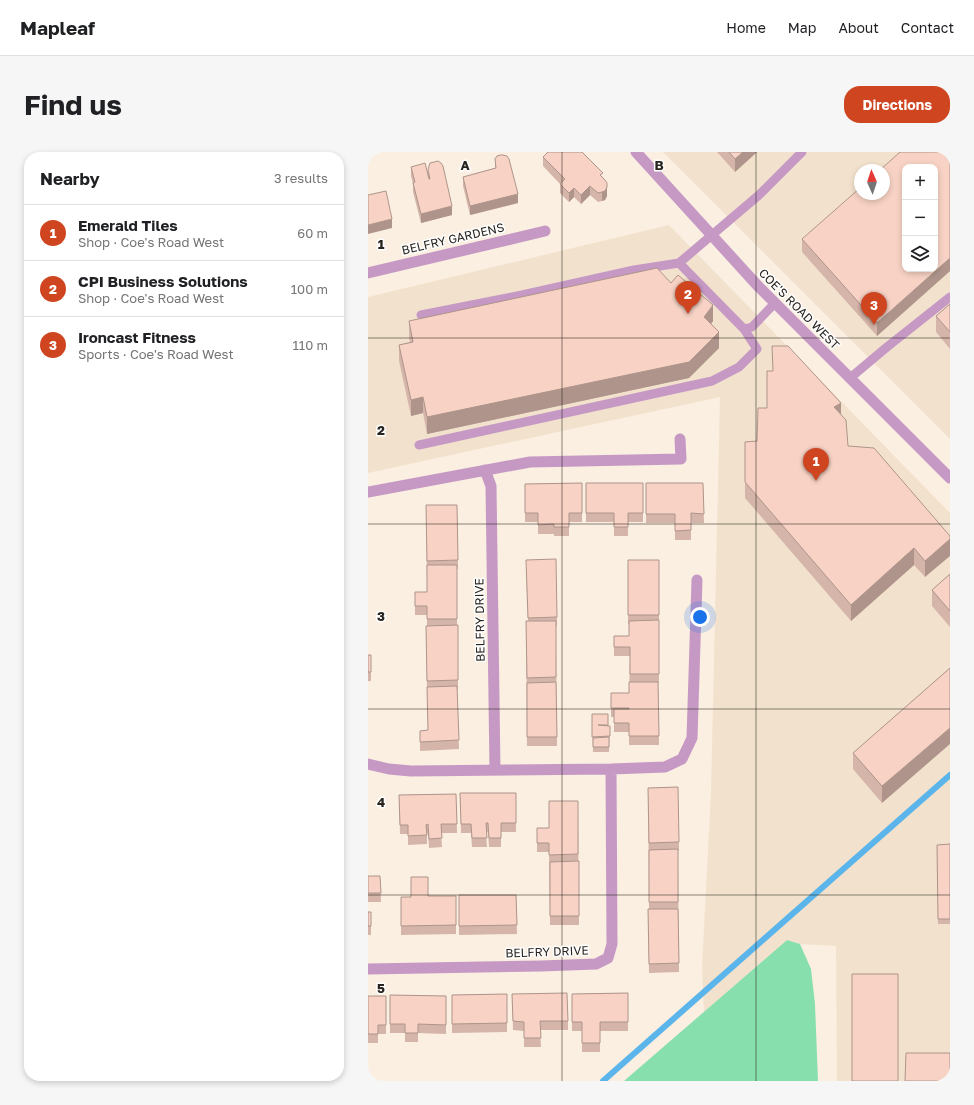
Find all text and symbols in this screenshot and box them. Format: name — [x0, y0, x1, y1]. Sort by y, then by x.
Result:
text: Mapleaf — [20, 16, 95, 39]
text: Home — [726, 19, 766, 36]
text: Map — [788, 19, 816, 36]
text: About — [838, 19, 879, 36]
text: Contact — [901, 19, 954, 36]
button: Directions — [844, 86, 950, 123]
text: Find us — [24, 88, 122, 121]
text: A — [460, 157, 470, 173]
text: B — [654, 157, 664, 173]
north arrow — [854, 164, 890, 200]
map controls — [902, 164, 938, 272]
button: + — [902, 164, 938, 200]
text: Nearby — [40, 168, 100, 189]
text: 3 results — [274, 170, 328, 186]
button: − — [902, 200, 938, 236]
text: Emerald Tiles — [78, 216, 178, 234]
street label: BELFRY GARDENS — [400, 219, 506, 258]
text: 1 — [50, 225, 56, 241]
text: 60 m — [297, 225, 328, 241]
text: Shop · Coe's Road West — [78, 234, 224, 250]
text: 1 — [378, 236, 385, 252]
button: layers — [902, 236, 938, 272]
street label: COE'S ROAD WEST — [756, 265, 843, 353]
text: CPI Business Solutions — [78, 272, 248, 290]
text: 2 — [49, 281, 57, 297]
text: 100 m — [291, 281, 328, 297]
pin: 2 — [675, 281, 701, 314]
text: Shop · Coe's Road West — [78, 290, 224, 306]
pin: 3 — [861, 292, 887, 325]
text: Ironcast Fitness — [78, 328, 196, 346]
text: 3 — [49, 337, 57, 353]
text: 110 m — [293, 337, 328, 353]
text: Sports · Coe's Road West — [78, 346, 234, 362]
text: 2 — [377, 422, 385, 438]
pin: 1 — [803, 448, 829, 481]
street label: BELFRY DRIVE — [471, 578, 488, 662]
your location — [690, 607, 710, 627]
text: 3 — [377, 608, 385, 624]
text: 4 — [377, 794, 385, 810]
street label: BELFRY DRIVE — [505, 943, 589, 960]
text: 5 — [377, 980, 385, 996]

